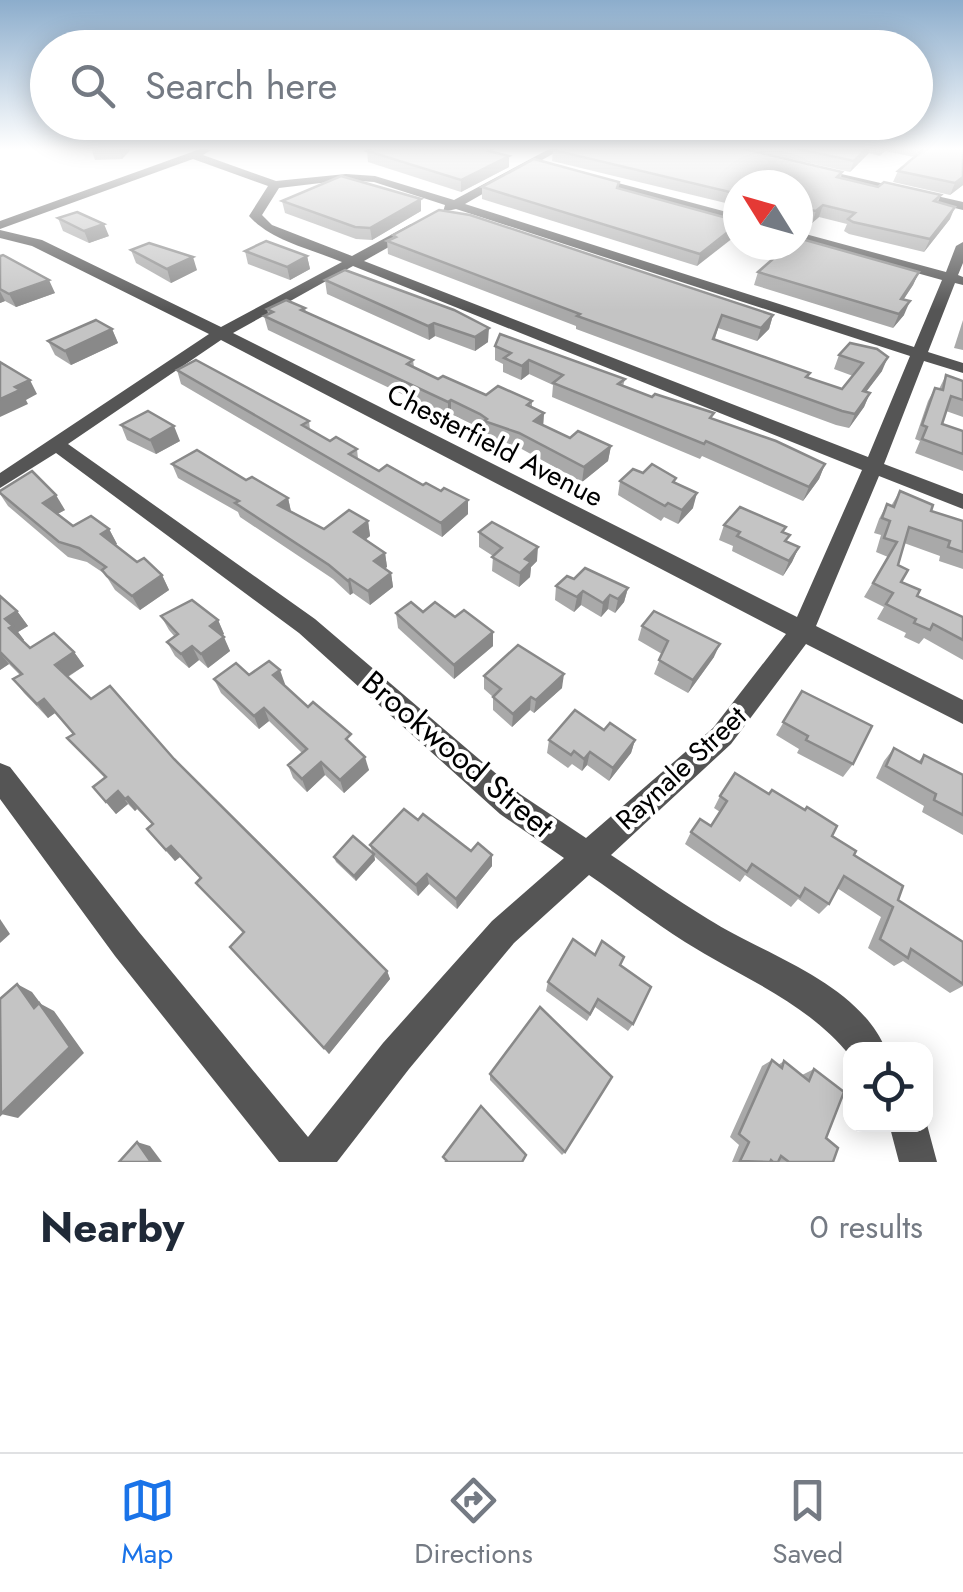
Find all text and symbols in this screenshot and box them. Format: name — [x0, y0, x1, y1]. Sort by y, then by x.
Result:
search box — [30, 30, 933, 140]
icon: search — [65, 58, 120, 113]
text: Search here — [145, 58, 337, 113]
north arrow — [723, 170, 813, 260]
street label: Chesterfield Avenue — [380, 373, 610, 517]
street label: Brookwood Street — [352, 660, 564, 848]
street label: Raynale Street — [606, 696, 756, 839]
map controls — [843, 1042, 933, 1132]
button: locate — [843, 1042, 933, 1132]
text: Nearby — [40, 1197, 184, 1258]
text: 0 results — [810, 1204, 923, 1250]
tab: Map — [120, 1473, 175, 1574]
tab: Directions — [414, 1473, 533, 1574]
tab: Saved — [772, 1473, 843, 1574]

